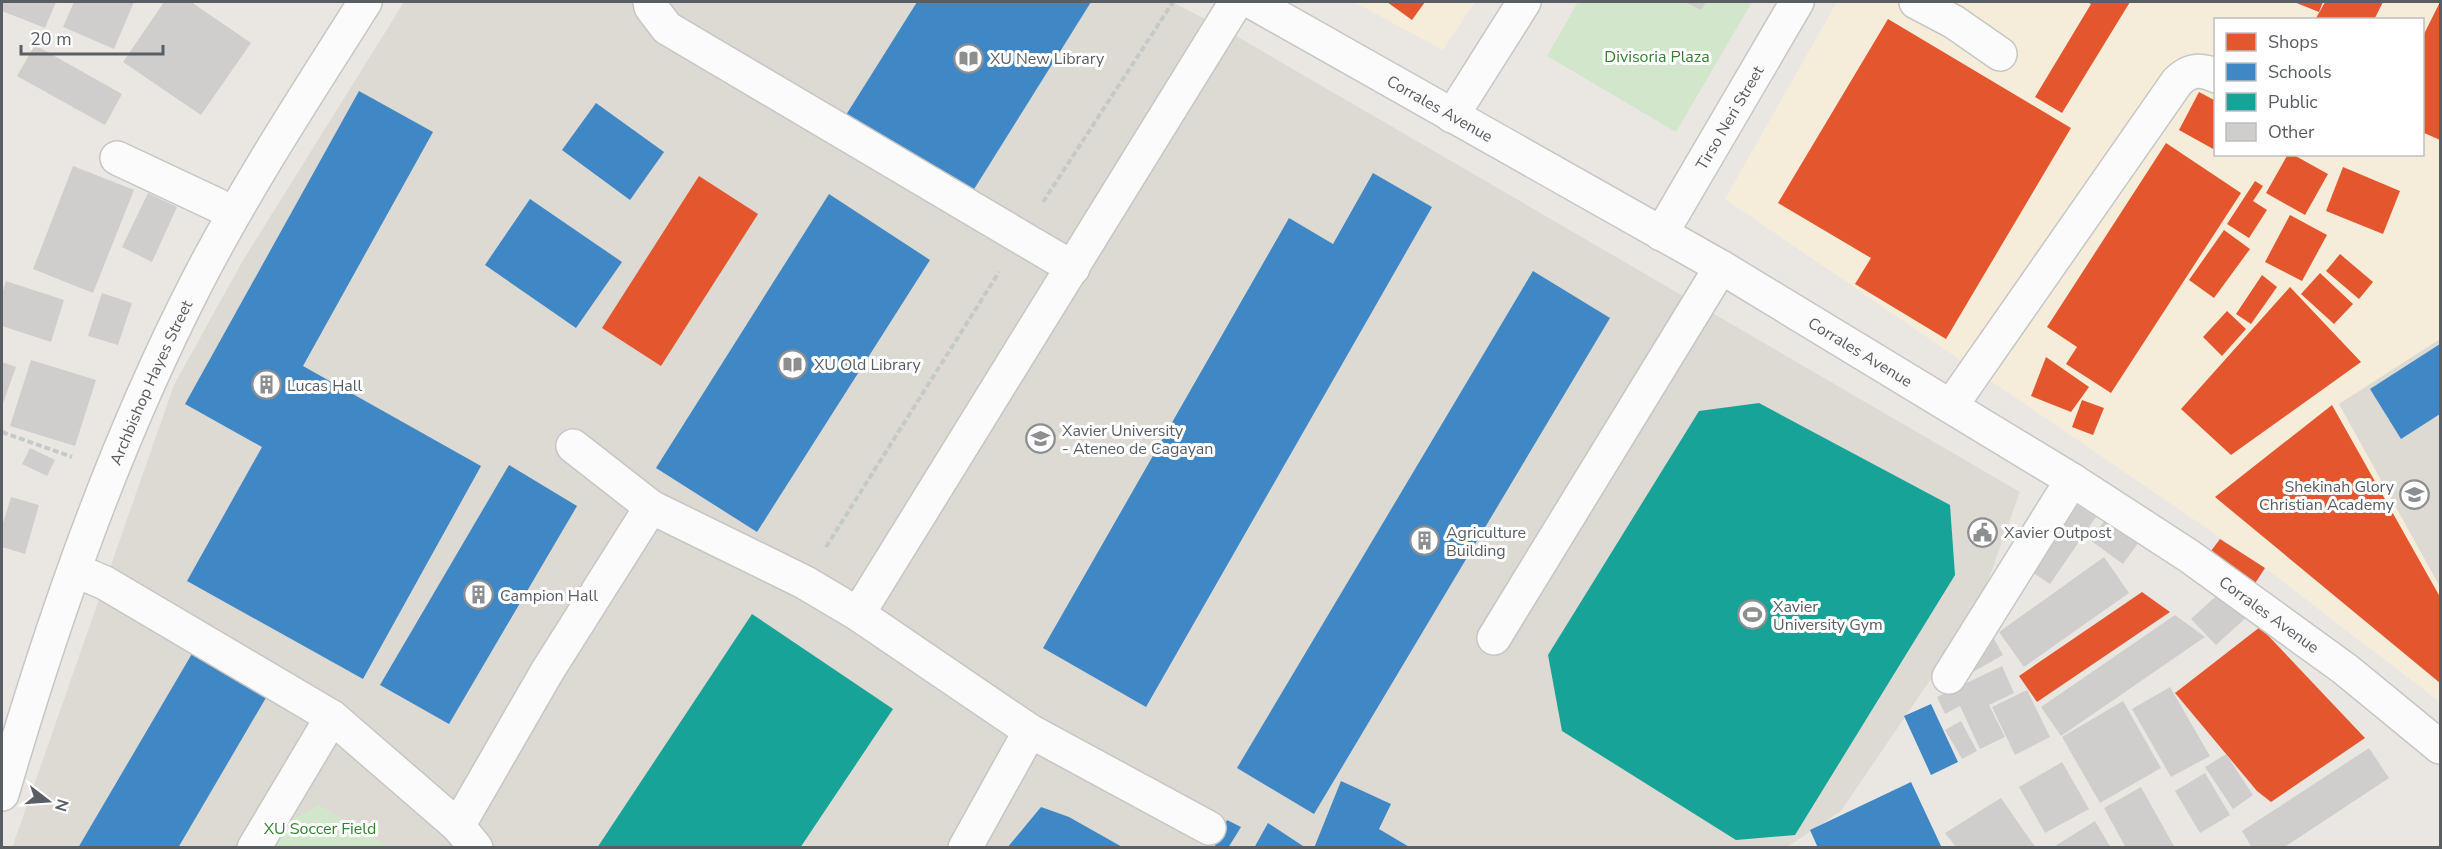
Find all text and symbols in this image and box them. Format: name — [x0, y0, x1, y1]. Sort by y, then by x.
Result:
scale bar — [21, 18, 164, 56]
legend — [2214, 18, 2424, 156]
text: 20 m — [30, 27, 72, 51]
text: Shops — [2268, 30, 2318, 54]
library icon: XU New Library — [953, 42, 985, 74]
park label: Divisoria Plaza — [1604, 46, 1710, 68]
place label: XU New Library — [990, 48, 1105, 70]
text: Schools — [2268, 60, 2332, 84]
street label: Tirso Neri Street — [1691, 62, 1770, 174]
street label: Corrales Avenue — [1383, 70, 1497, 148]
text: Public — [2268, 90, 2318, 114]
text: Other — [2268, 120, 2315, 144]
street label: Archbishop Hayes Street — [105, 296, 198, 469]
street label: Corrales Avenue — [1804, 312, 1916, 393]
library icon: XU Old Library — [777, 348, 809, 380]
place label: XU Old Library — [814, 354, 921, 376]
building icon: Lucas Hall — [250, 369, 282, 401]
place label: Lucas Hall — [287, 375, 363, 397]
place label: Xavier University - Ateneo de Cagayan — [1062, 420, 1213, 460]
school or university icon: Xavier University - Ateneo de Cagayan — [1025, 423, 1057, 455]
place label: Shekinah Glory Christian Academy — [2259, 476, 2395, 516]
school or university icon: Shekinah Glory Christian Academy — [2399, 479, 2431, 511]
public building icon: Xavier Outpost — [1967, 516, 1999, 548]
place label: Agriculture Building — [1446, 522, 1526, 562]
place label: Xavier Outpost — [2004, 522, 2112, 544]
building icon: Agriculture Building — [1409, 525, 1441, 557]
street label: Corrales Avenue — [2214, 571, 2323, 659]
building icon: Campion Hall — [463, 579, 495, 611]
place label: Campion Hall — [500, 585, 598, 607]
place label: Xavier University Gym — [1773, 596, 1883, 636]
sports icon: Xavier University Gym — [1736, 599, 1768, 631]
north arrow — [18, 771, 78, 831]
text: N — [49, 796, 74, 814]
park label: XU Soccer Field — [264, 818, 376, 840]

